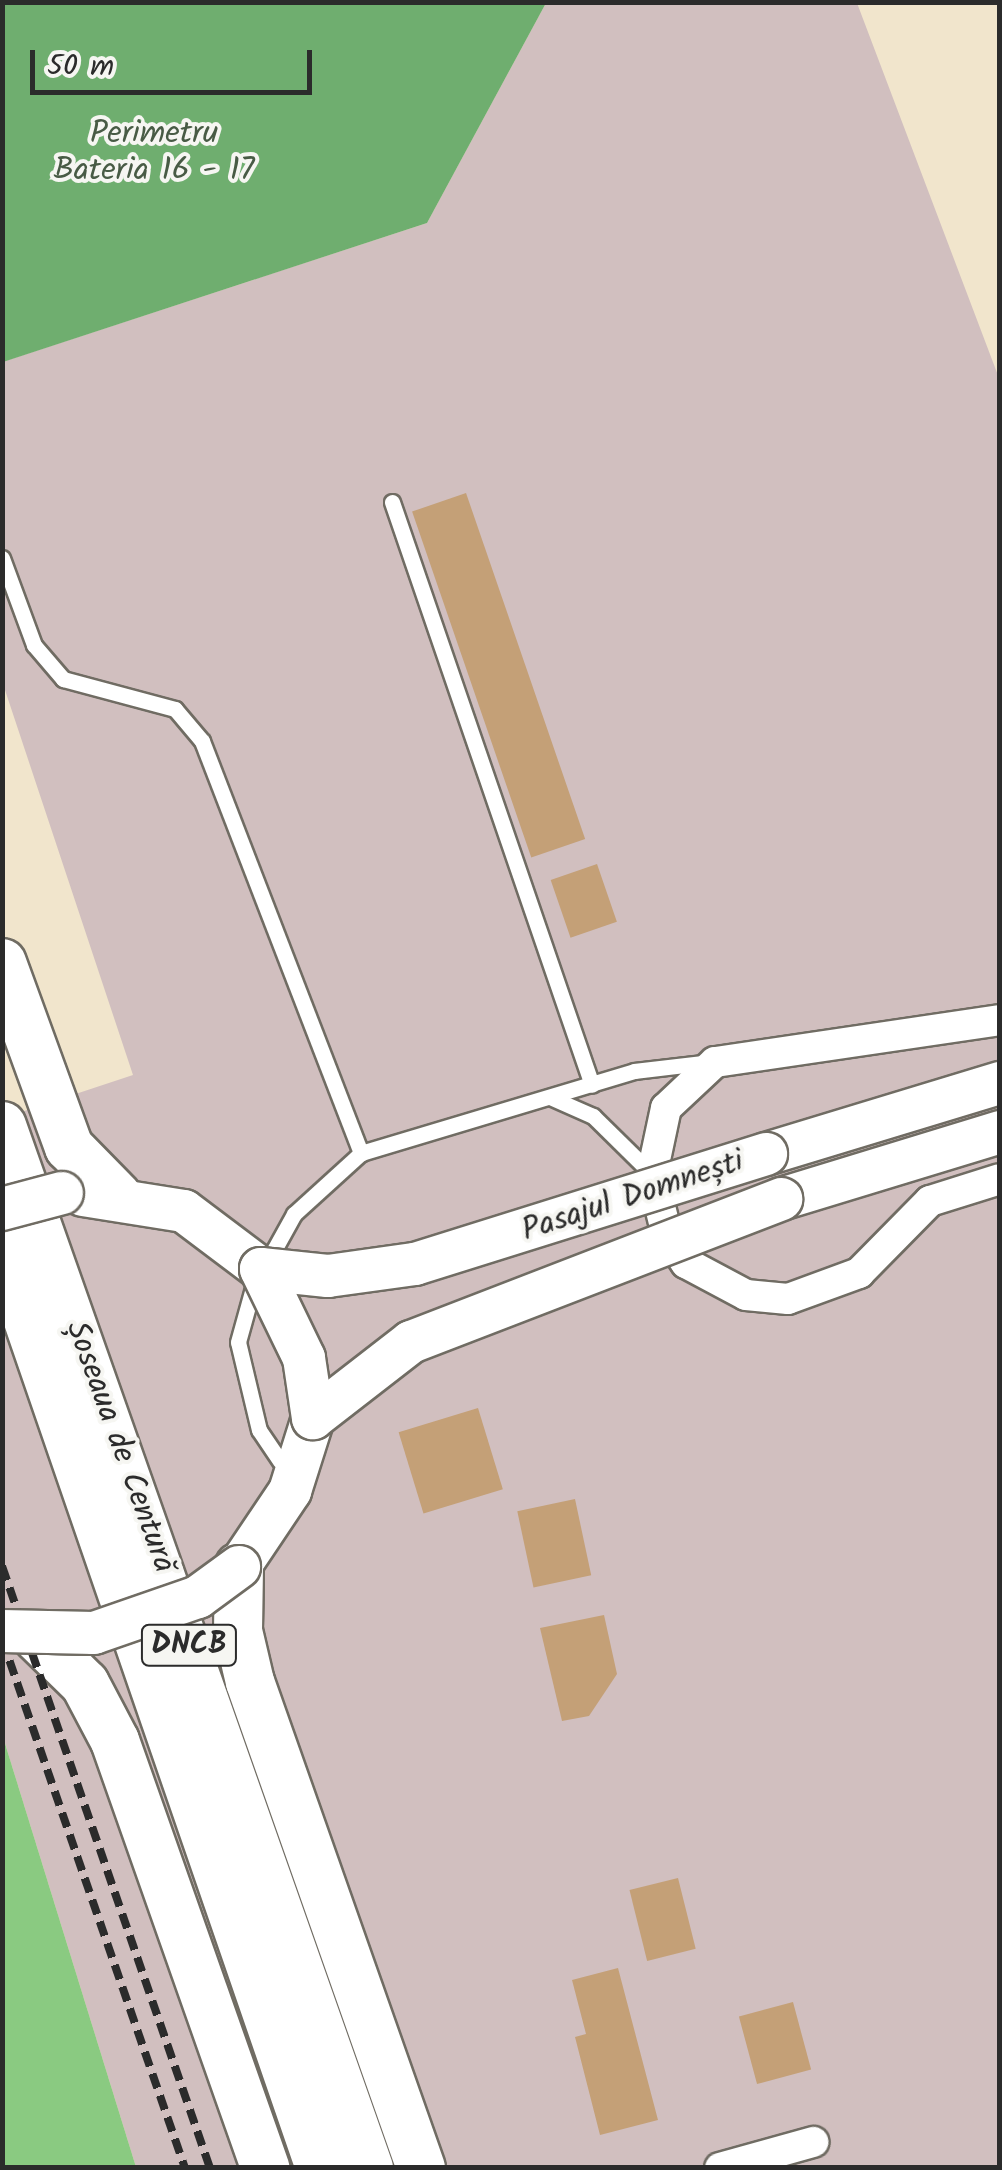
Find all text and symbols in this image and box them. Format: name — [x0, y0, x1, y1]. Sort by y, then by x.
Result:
scale bar — [35, 30, 318, 92]
text: 50 m — [47, 43, 114, 91]
park label: Perimetru Bateria 16 - 17 — [53, 116, 255, 191]
street label: Pasajul Domnești — [517, 1143, 749, 1251]
street label: Șoseaua de Centură — [56, 1316, 182, 1578]
road number: DNCB — [139, 1620, 239, 1670]

